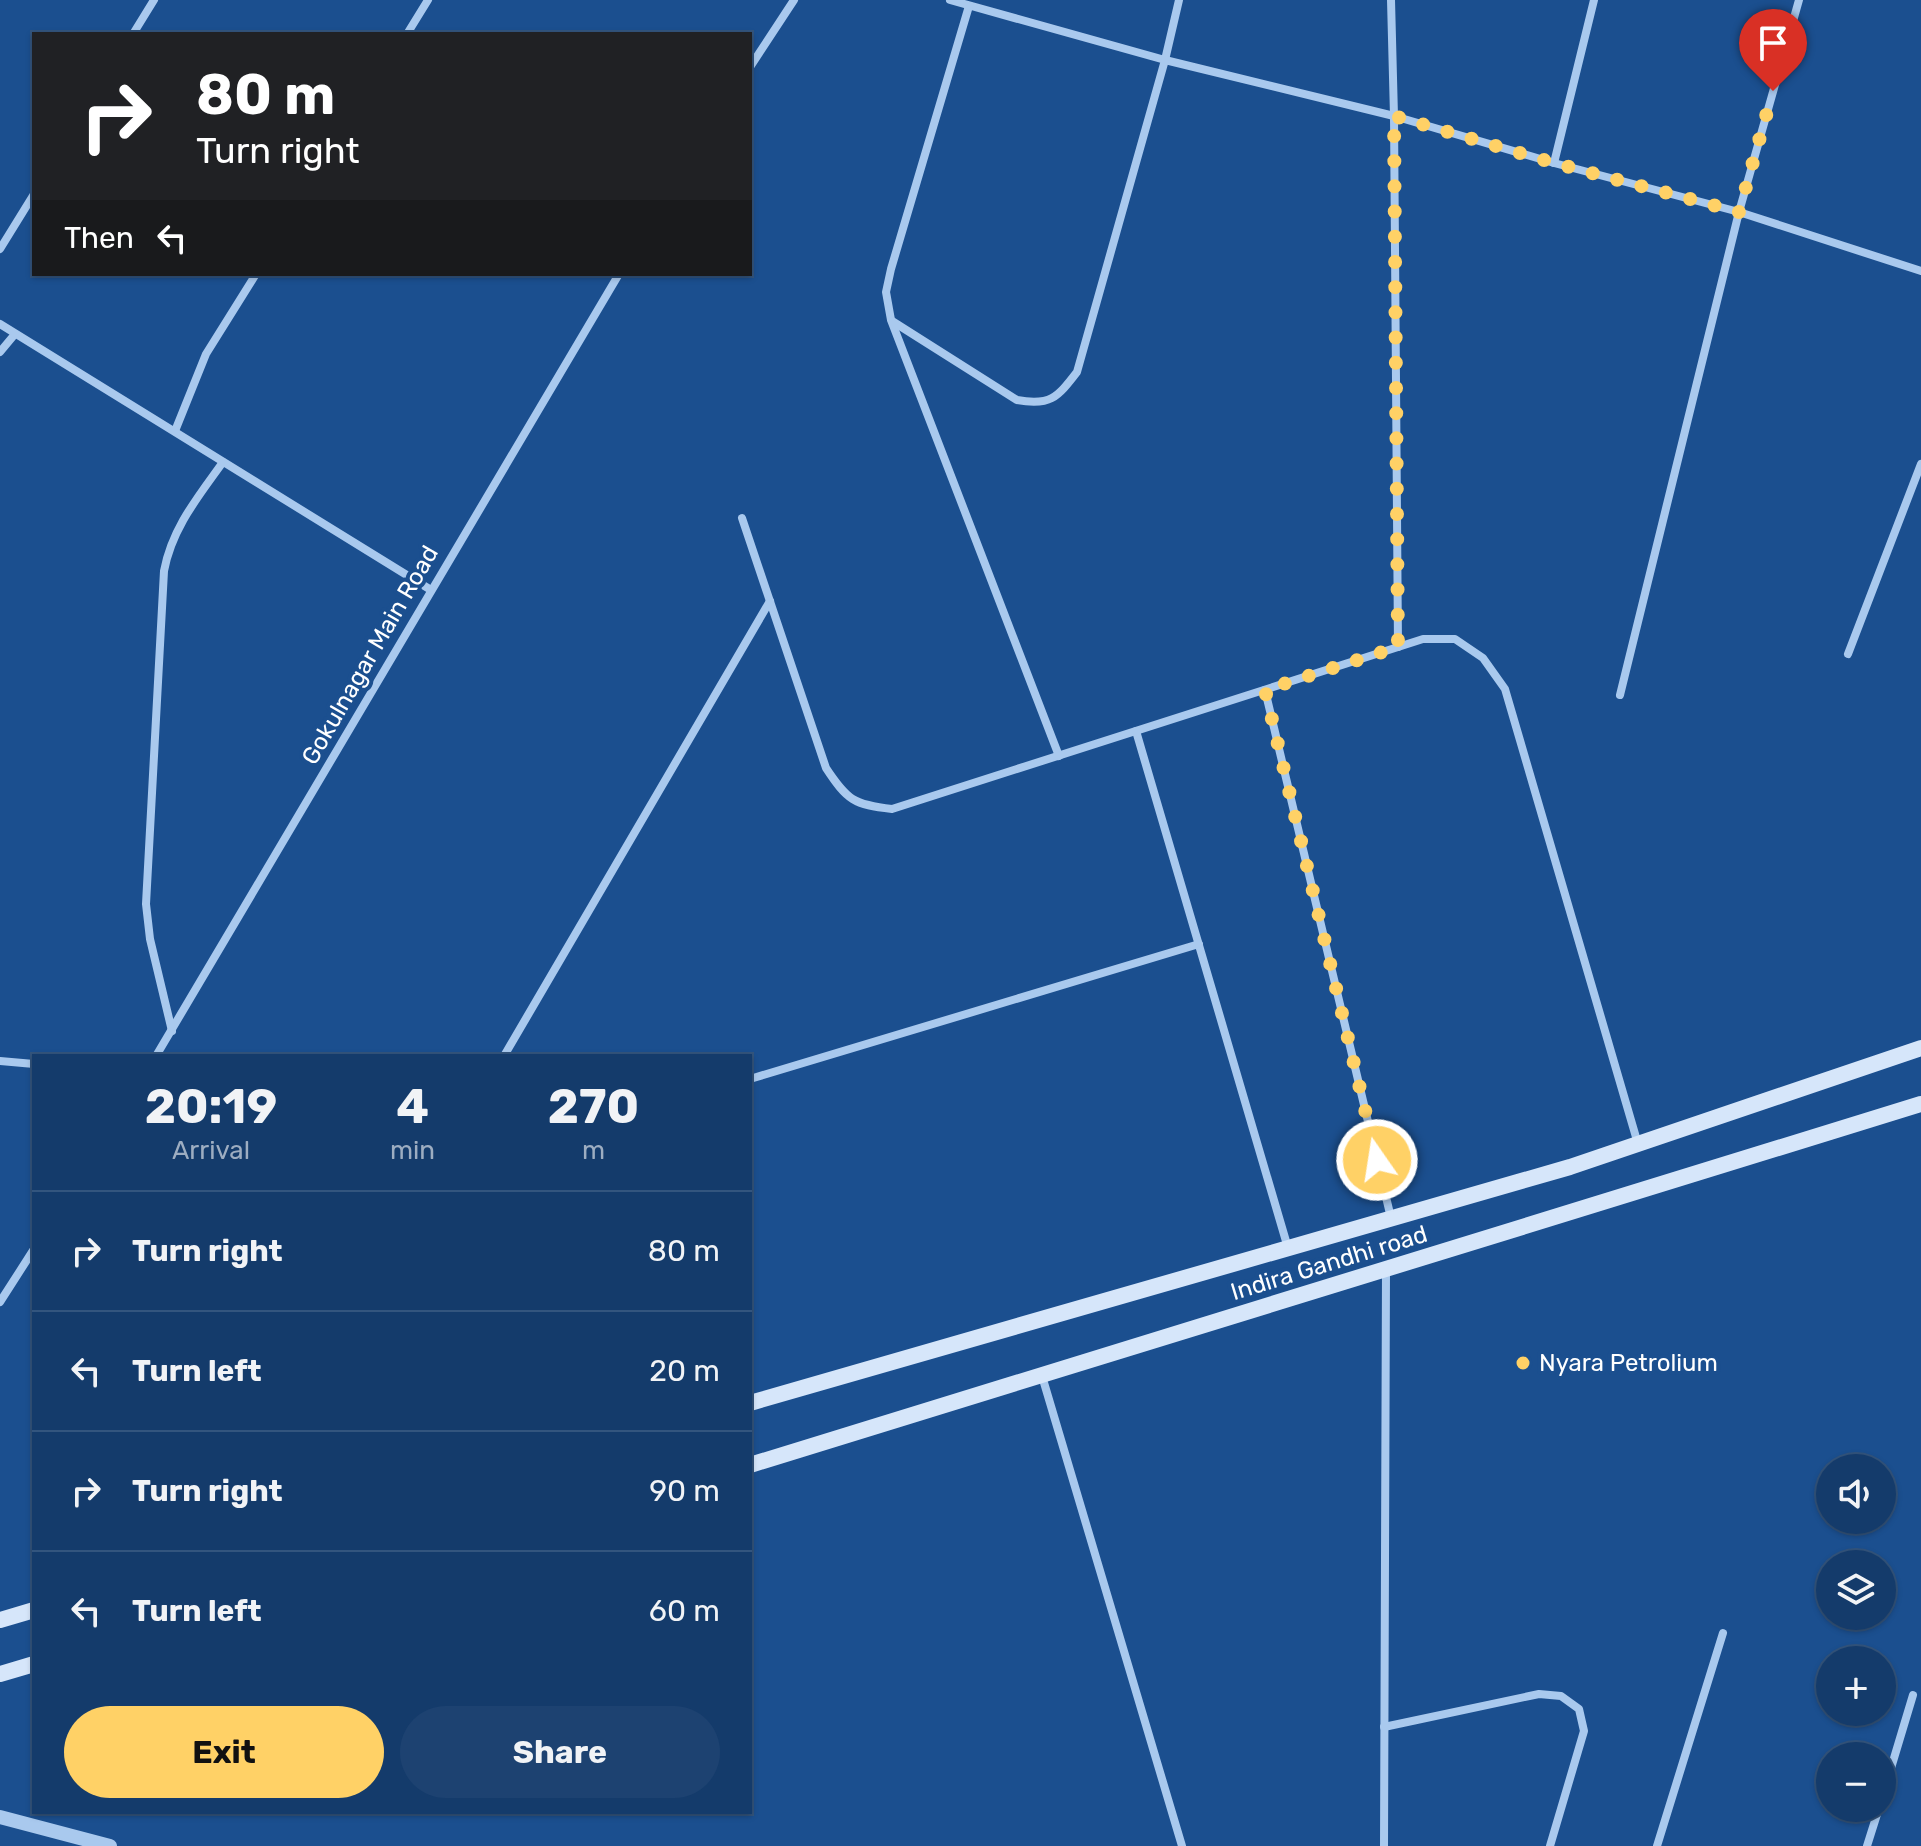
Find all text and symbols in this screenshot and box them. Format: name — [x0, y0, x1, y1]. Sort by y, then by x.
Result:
pin — [1739, 9, 1807, 91]
icon: arrive — [1751, 21, 1795, 65]
text: 80 m — [196, 62, 335, 128]
icon: right — [64, 64, 168, 168]
text: Turn right — [196, 129, 360, 172]
icon: left — [150, 216, 194, 260]
text: Then — [64, 220, 134, 256]
street label: Gokulnagar Main Road — [296, 541, 444, 769]
text: 20:19 — [145, 1078, 277, 1135]
text: 4 — [396, 1078, 429, 1135]
text: 270 — [548, 1078, 639, 1135]
position arrow — [1335, 1118, 1419, 1202]
text: Arrival — [172, 1135, 250, 1166]
text: min — [390, 1135, 435, 1166]
text: m — [582, 1135, 605, 1166]
street label: Indira Gandhi road — [1227, 1220, 1431, 1306]
icon: right — [64, 1229, 108, 1273]
text: Turn right — [132, 1233, 283, 1269]
text: 80 m — [648, 1233, 720, 1269]
icon: left — [64, 1349, 108, 1393]
place label: Nyara Petrolium — [1539, 1349, 1718, 1377]
text: Turn left — [132, 1353, 262, 1389]
text: 20 m — [649, 1353, 720, 1389]
marker: Nyara Petrolium — [1514, 1354, 1532, 1372]
map controls — [1816, 1454, 1896, 1822]
button: sound — [1816, 1454, 1896, 1534]
icon: right — [64, 1469, 108, 1513]
text: Turn right — [132, 1473, 283, 1509]
text: 90 m — [649, 1473, 720, 1509]
button: layers — [1816, 1550, 1896, 1630]
icon: left — [64, 1589, 108, 1633]
text: Turn left — [132, 1593, 262, 1629]
text: 60 m — [649, 1593, 720, 1629]
button: + — [1816, 1646, 1896, 1726]
button: Exit — [64, 1706, 384, 1798]
button: Share — [400, 1706, 720, 1798]
button: − — [1816, 1742, 1896, 1822]

